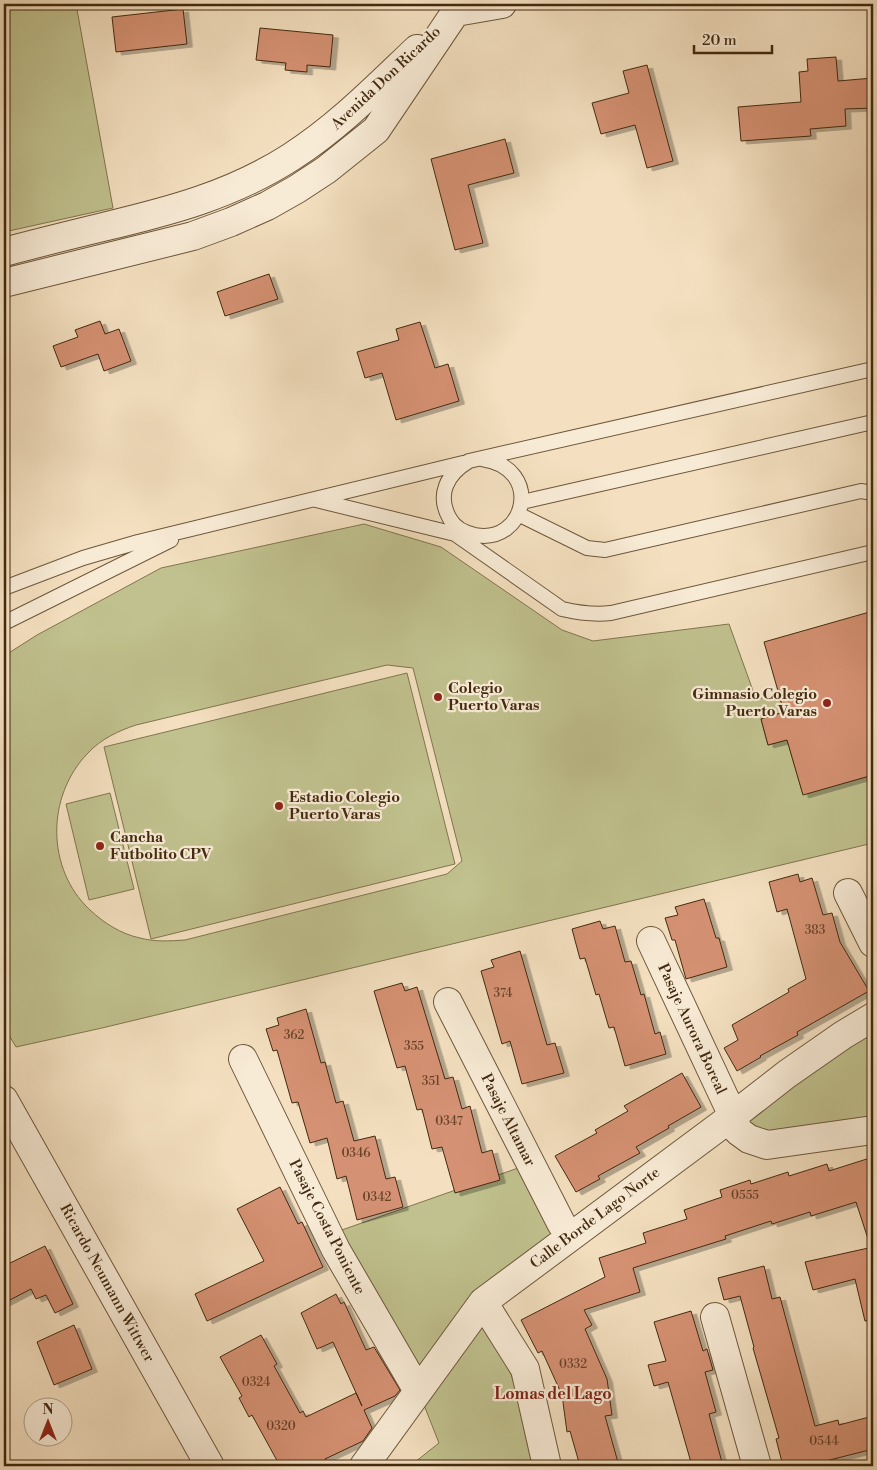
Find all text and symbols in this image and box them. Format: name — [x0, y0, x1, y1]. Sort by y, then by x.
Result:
street label: Avenida Don Ricardo — [326, 22, 445, 135]
scale bar — [694, 22, 772, 54]
text: 20 m — [702, 31, 737, 50]
place label: Colegio Puerto Varas — [448, 679, 540, 715]
place label: Gimnasio Colegio Puerto Varas — [692, 685, 817, 721]
marker: Colegio Puerto Varas — [432, 691, 444, 703]
marker: Gimnasio Colegio Puerto Varas — [821, 697, 833, 709]
place label: Estadio Colegio Puerto Varas — [289, 788, 400, 824]
marker: Estadio Colegio Puerto Varas — [273, 800, 285, 812]
place label: Cancha Futbolito CPV — [110, 828, 212, 864]
marker: Cancha Futbolito CPV — [94, 840, 106, 852]
house number: 383 — [805, 923, 826, 938]
street label: Pasaje Aurora Boreal — [653, 961, 731, 1098]
house number: 374 — [494, 986, 512, 1001]
house number: 362 — [284, 1028, 305, 1043]
house number: 355 — [404, 1039, 424, 1054]
street label: Pasaje Altamar — [476, 1070, 540, 1170]
house number: 351 — [422, 1074, 441, 1089]
house number: 0347 — [435, 1114, 463, 1129]
house number: 0346 — [341, 1146, 371, 1161]
street label: Pasaje Costa Poniente — [285, 1156, 369, 1298]
street label: Calle Borde Lago Norte — [526, 1163, 664, 1273]
house number: 0555 — [731, 1188, 759, 1203]
house number: 0342 — [363, 1190, 392, 1205]
street label: Ricardo Neumann Wittwer — [55, 1200, 159, 1366]
house number: 0332 — [559, 1357, 587, 1372]
house number: 0324 — [242, 1375, 270, 1390]
district label: Lomas del Lago — [494, 1384, 612, 1404]
north arrow — [22, 1398, 72, 1448]
text: N — [42, 1401, 54, 1419]
house number: 0320 — [266, 1419, 296, 1434]
house number: 0544 — [809, 1434, 839, 1449]

